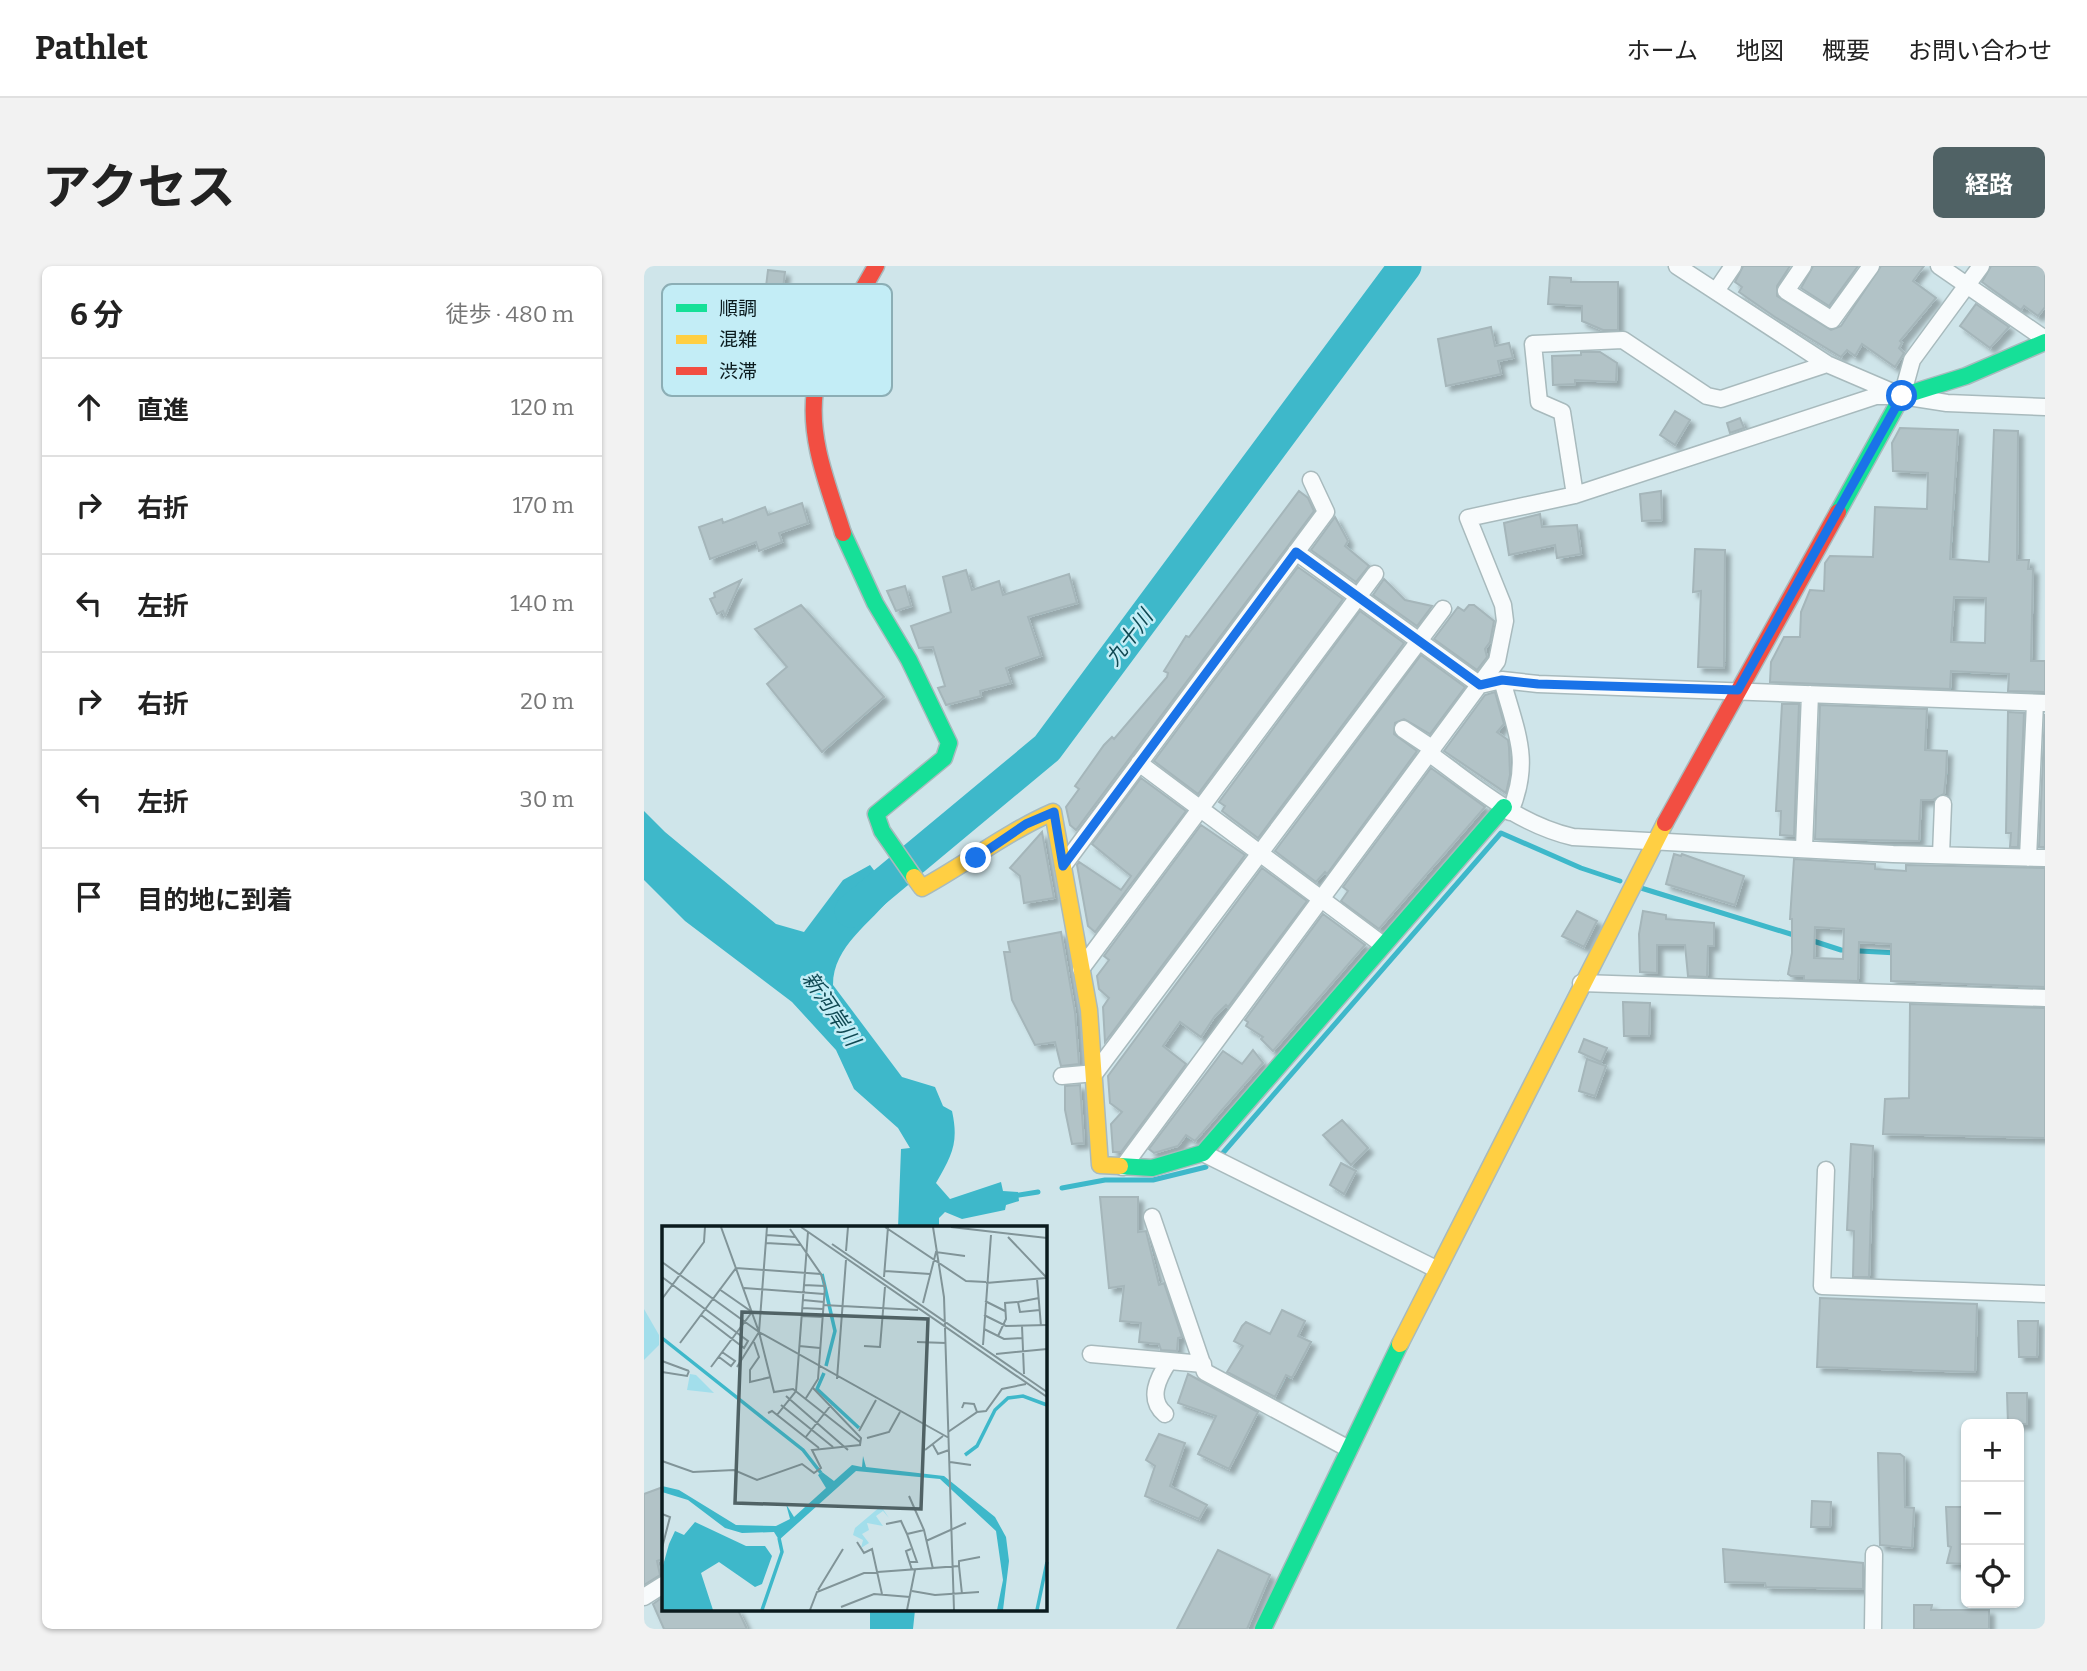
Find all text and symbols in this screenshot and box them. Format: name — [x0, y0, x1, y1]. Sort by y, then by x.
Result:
text: Pathlet — [35, 28, 148, 68]
text: ホーム — [1627, 37, 1698, 65]
text: 地図 — [1736, 37, 1784, 65]
text: 概要 — [1822, 37, 1870, 65]
text: お問い合わせ — [1908, 37, 2052, 65]
button: 経路 — [1933, 147, 2045, 218]
text: アクセス — [42, 158, 236, 217]
legend — [662, 284, 892, 396]
text: 6 分 — [70, 297, 123, 333]
text: 順調 — [719, 297, 757, 320]
text: 徒歩 · 480 m — [445, 300, 574, 328]
text: 混雑 — [719, 328, 757, 351]
text: 渋滞 — [719, 360, 757, 383]
route start — [1886, 380, 1917, 411]
icon: ahead — [70, 388, 108, 426]
text: 120 m — [511, 393, 574, 421]
text: 直進 — [137, 395, 189, 426]
icon: right — [70, 486, 108, 524]
text: 170 m — [512, 491, 574, 519]
text: 右折 — [137, 493, 189, 524]
icon: left — [70, 584, 108, 622]
text: 140 m — [510, 589, 574, 617]
text: 左折 — [137, 591, 189, 622]
water label: 九十川 — [1100, 603, 1160, 671]
icon: right — [70, 682, 108, 720]
text: 20 m — [520, 687, 574, 715]
text: 右折 — [137, 689, 189, 720]
icon: left — [70, 780, 108, 818]
text: 30 m — [520, 785, 574, 813]
text: 左折 — [137, 787, 189, 818]
route end — [960, 842, 991, 873]
icon: arrive — [70, 878, 108, 916]
text: 目的地に到着 — [137, 885, 293, 916]
water label: 新河岸川 — [797, 967, 866, 1053]
inset map — [662, 1226, 1046, 1612]
map controls — [1961, 1419, 2024, 1608]
button: + — [1961, 1419, 2024, 1482]
button: − — [1961, 1482, 2024, 1545]
button: locate — [1961, 1545, 2024, 1608]

